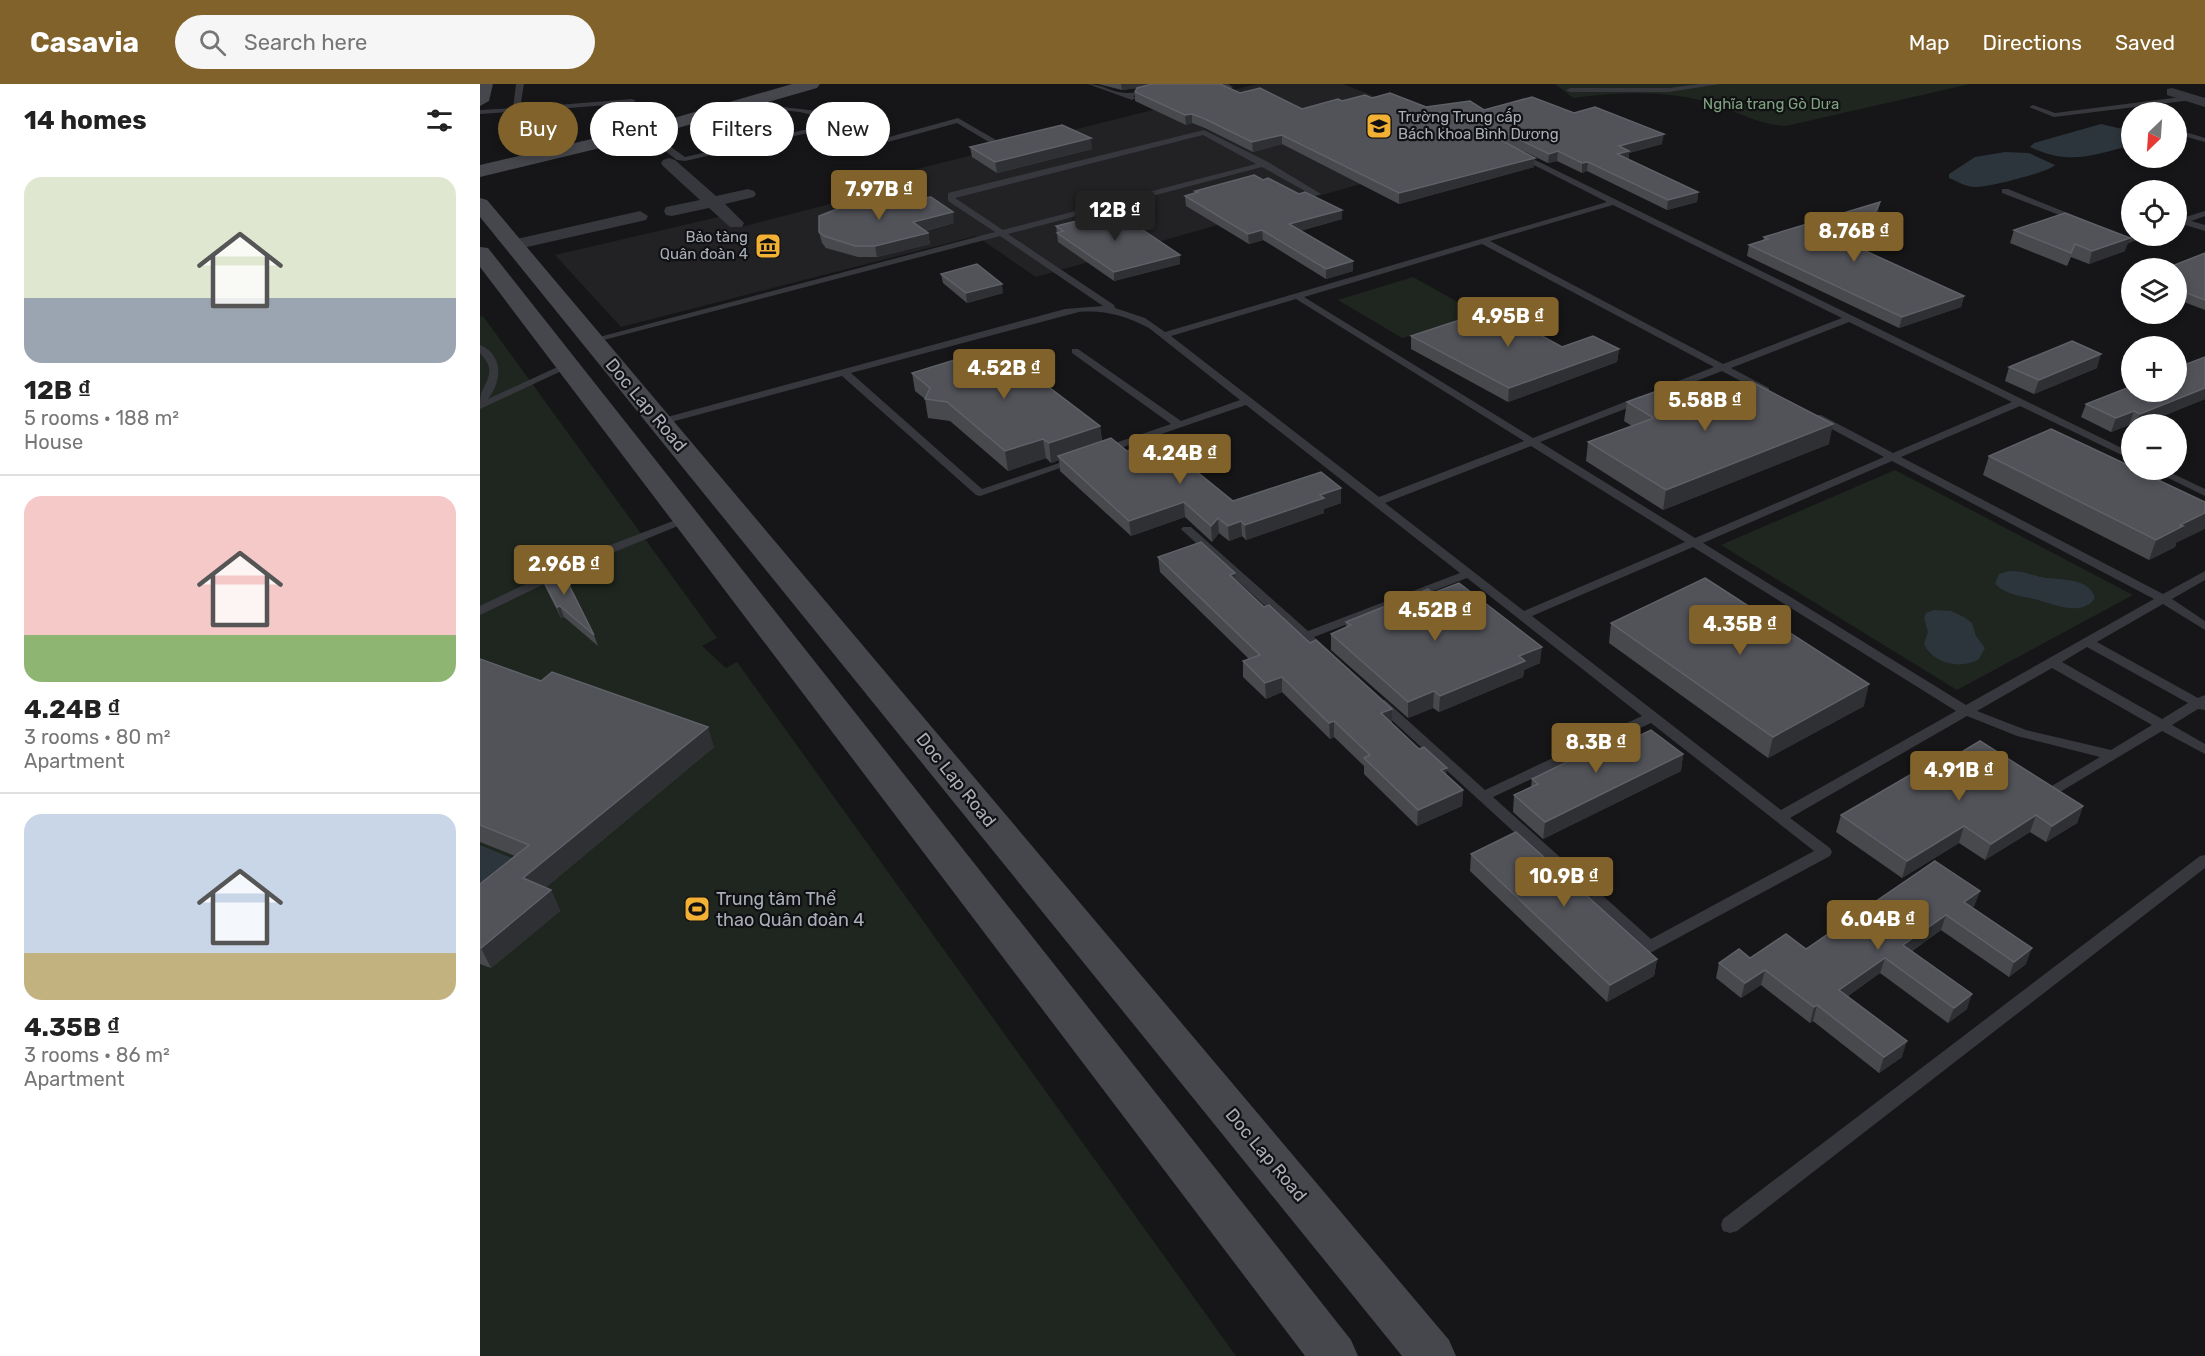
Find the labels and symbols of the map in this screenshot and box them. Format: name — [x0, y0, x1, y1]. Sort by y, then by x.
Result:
park label: Nghĩa trang Gò Dưa — [1703, 95, 1839, 113]
north arrow — [2121, 102, 2187, 168]
place label: Trường Trung cấp Bách khoa Bình Dương — [1398, 108, 1559, 143]
school or university icon: Trường Trung cấp Bách khoa Bình Dương — [1364, 111, 1394, 141]
pin: 7.97B ₫ — [824, 170, 934, 221]
pin: 12B ₫ — [1073, 191, 1157, 242]
pin: 8.76B ₫ — [1799, 212, 1909, 263]
place label: Bảo tàng Quân đoàn 4 — [660, 228, 748, 263]
museum icon: Bảo tàng Quân đoàn 4 — [753, 231, 783, 261]
pin: 4.95B ₫ — [1453, 297, 1563, 348]
pin: 4.52B ₫ — [949, 349, 1059, 400]
street label: Doc Lap Road — [601, 354, 691, 456]
pin: 5.58B ₫ — [1650, 381, 1760, 432]
pin: 4.24B ₫ — [1125, 434, 1235, 485]
pin: 2.96B ₫ — [509, 545, 619, 596]
pin: 4.52B ₫ — [1380, 591, 1490, 642]
pin: 4.35B ₫ — [1685, 605, 1795, 656]
pin: 8.3B ₫ — [1547, 723, 1645, 774]
street label: Doc Lap Road — [911, 728, 1001, 832]
pin: 4.91B ₫ — [1904, 751, 2014, 802]
pin: 10.9B ₫ — [1509, 857, 1619, 908]
place label: Trung tâm Thể thao Quân đoàn 4 — [716, 888, 864, 931]
sports icon: Trung tâm Thể thao Quân đoàn 4 — [682, 894, 712, 924]
pin: 6.04B ₫ — [1823, 900, 1933, 951]
street label: Doc Lap Road — [1221, 1104, 1311, 1206]

